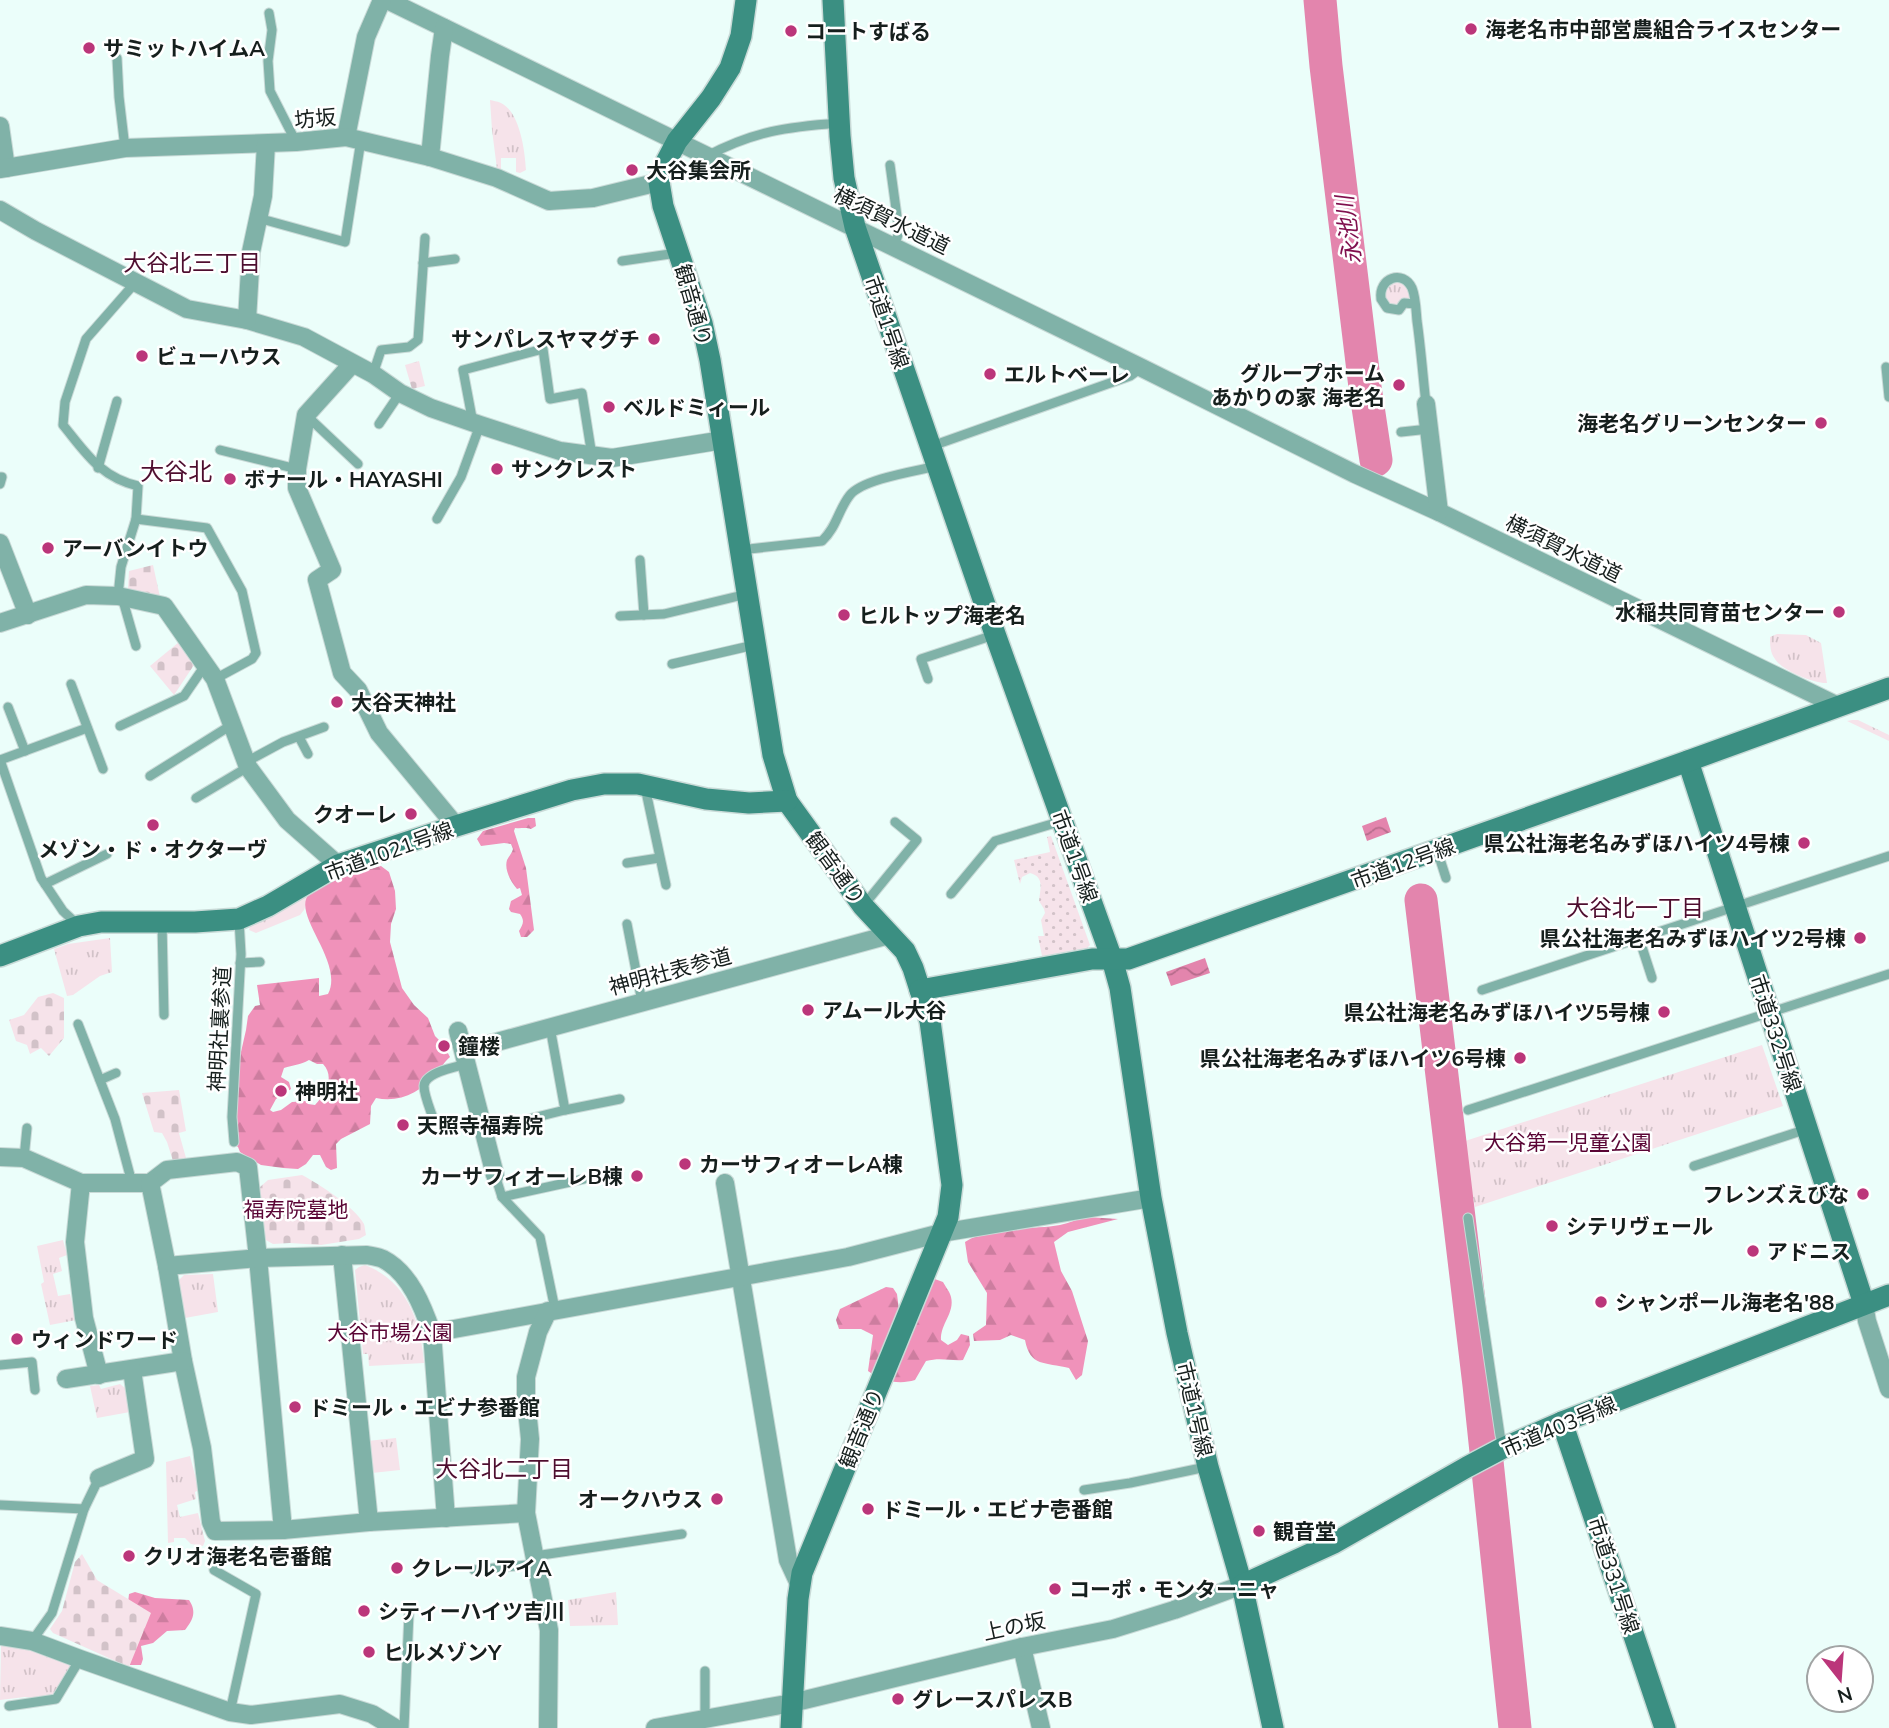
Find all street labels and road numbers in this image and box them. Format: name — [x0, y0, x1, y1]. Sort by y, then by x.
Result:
street label: 坊坂 — [293, 103, 337, 133]
street label: 横須賀水道道 — [830, 181, 954, 259]
street label: 観音通り — [670, 261, 718, 349]
street label: 市道1号線 — [859, 272, 915, 372]
street label: 横須賀水道道 — [1502, 509, 1626, 587]
street label: 市道1号線 — [1046, 806, 1104, 906]
street label: 市道1021号線 — [321, 816, 457, 886]
street label: 観音通り — [801, 826, 871, 910]
street label: 市道12号線 — [1347, 832, 1459, 894]
street label: 神明社表参道 — [606, 942, 734, 1000]
street label: 神明社裏参道 — [203, 965, 235, 1093]
street label: 市道332号線 — [1745, 971, 1807, 1095]
street label: 市道1号線 — [1171, 1359, 1219, 1459]
street label: 観音通り — [833, 1384, 889, 1472]
street label: 市道403号線 — [1498, 1390, 1620, 1462]
street label: 市道331号線 — [1583, 1513, 1645, 1637]
street label: 上の坂 — [980, 1607, 1048, 1645]

